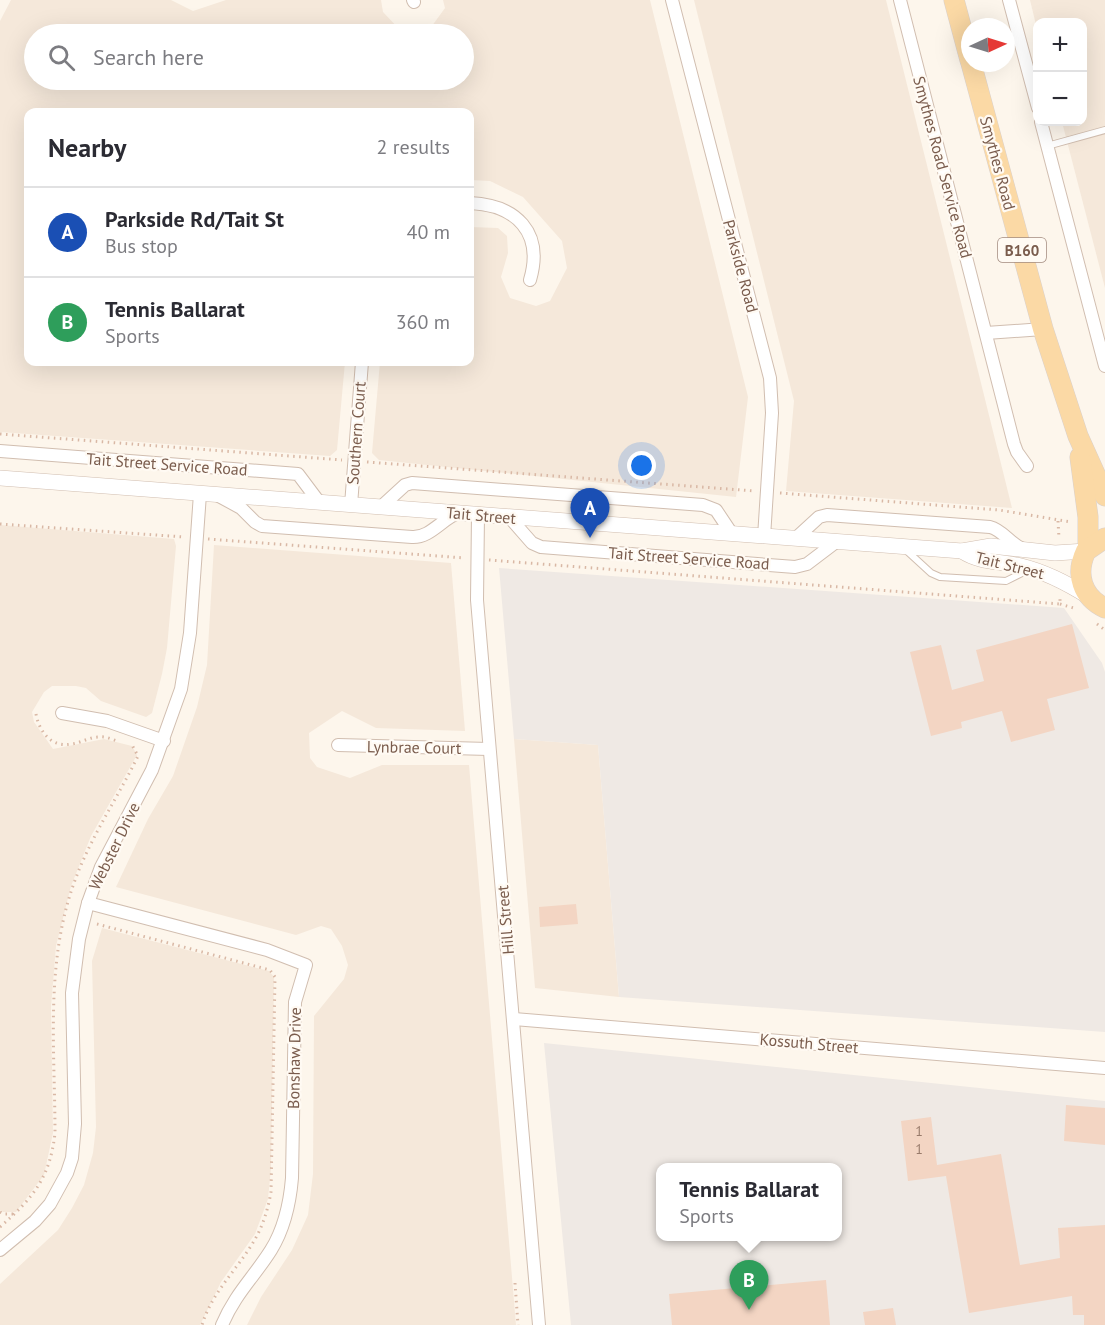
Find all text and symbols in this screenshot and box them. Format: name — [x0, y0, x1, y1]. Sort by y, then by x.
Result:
north arrow — [961, 18, 1015, 72]
map controls — [1033, 18, 1087, 126]
button: + — [1033, 18, 1087, 72]
search box — [24, 24, 474, 90]
icon: search — [45, 41, 78, 74]
text: Search here — [93, 43, 204, 71]
button: − — [1033, 72, 1087, 126]
street label: Smythes Road Service Road — [909, 74, 977, 260]
street label: Smythes Road — [976, 114, 1020, 212]
text: Nearby — [48, 131, 126, 164]
text: 2 results — [377, 134, 450, 160]
text: Parkside Rd/Tait St — [105, 205, 284, 233]
street label: Parkside Road — [719, 217, 763, 315]
text: A — [61, 219, 74, 245]
text: 40 m — [407, 219, 450, 245]
text: Bus stop — [105, 233, 178, 259]
road number: B160 — [998, 238, 1046, 262]
text: Tennis Ballarat — [105, 295, 245, 323]
text: B — [62, 309, 73, 335]
text: 360 m — [396, 309, 450, 335]
text: Sports — [105, 323, 160, 349]
street label: Southern Court — [342, 380, 370, 485]
street label: Tait Street Service Road — [86, 448, 248, 480]
your location — [627, 451, 656, 480]
pin: A — [570, 488, 610, 538]
street label: Tait Street — [445, 502, 517, 528]
street label: Tait Street Service Road — [608, 542, 770, 574]
street label: Tait Street — [974, 547, 1047, 583]
street label: Lynbrae Court — [367, 736, 462, 758]
street label: Webster Drive — [84, 799, 144, 893]
street label: Hill Street — [492, 884, 518, 956]
street label: Bonshaw Drive — [283, 1007, 305, 1109]
street label: Kossuth Street — [759, 1029, 860, 1057]
house number: 1 — [915, 1122, 923, 1140]
house number: 1 — [915, 1140, 923, 1158]
popup — [656, 1163, 842, 1241]
text: Tennis Ballarat — [679, 1175, 819, 1203]
text: Sports — [679, 1203, 734, 1229]
pin: B — [730, 1260, 768, 1310]

